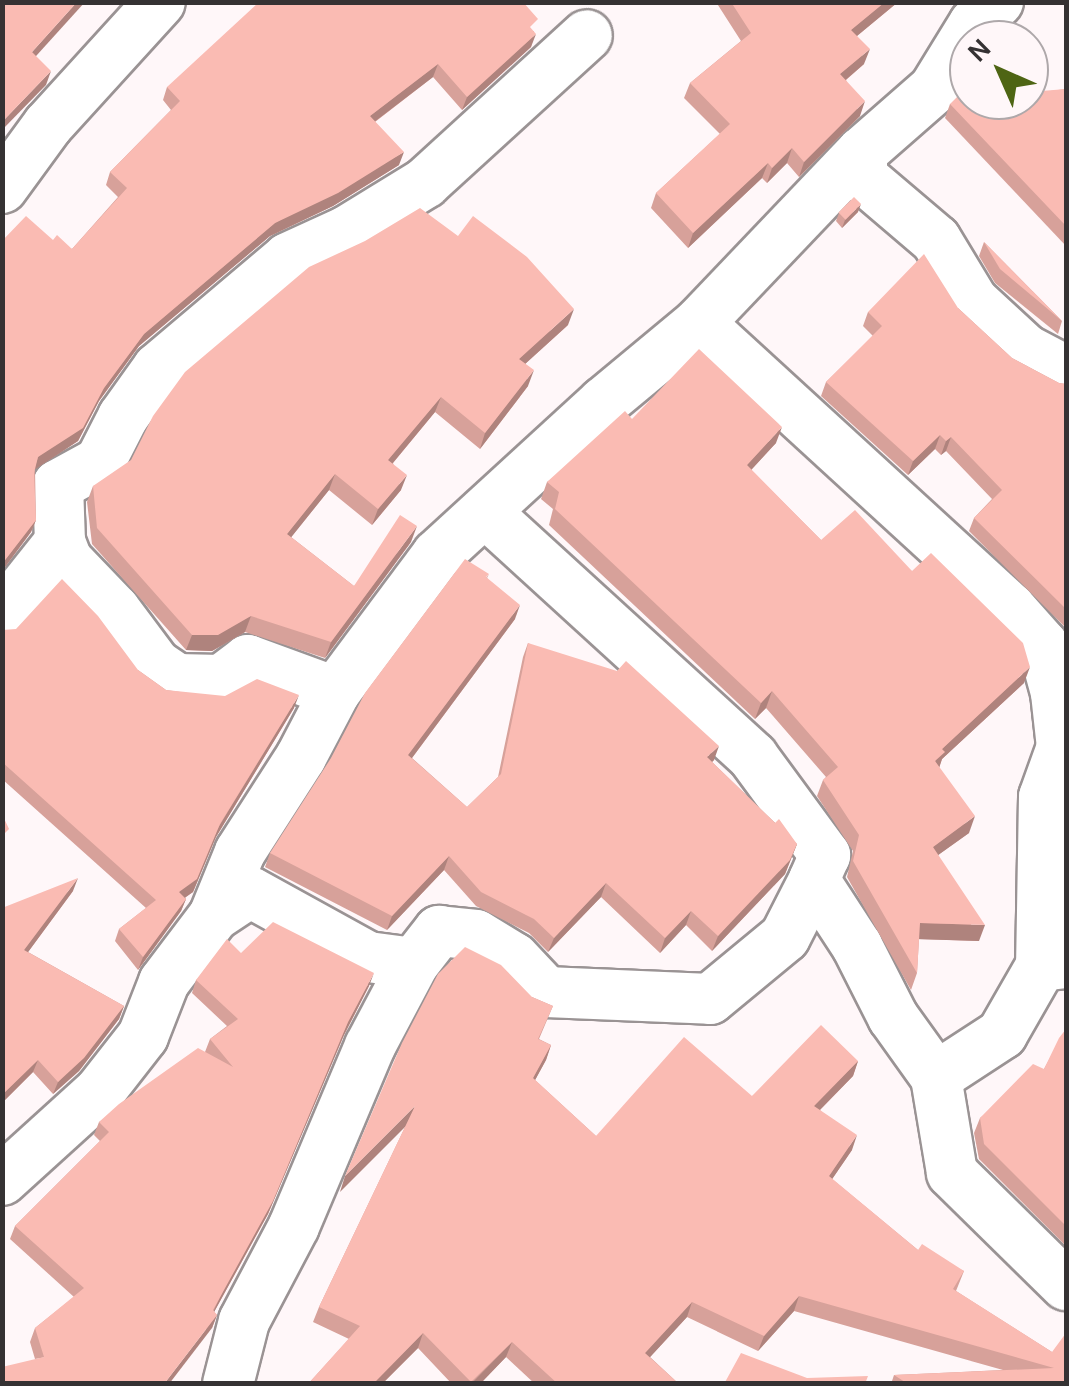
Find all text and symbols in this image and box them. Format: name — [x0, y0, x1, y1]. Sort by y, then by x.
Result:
north arrow — [949, 20, 1049, 120]
text: N — [960, 31, 998, 69]

